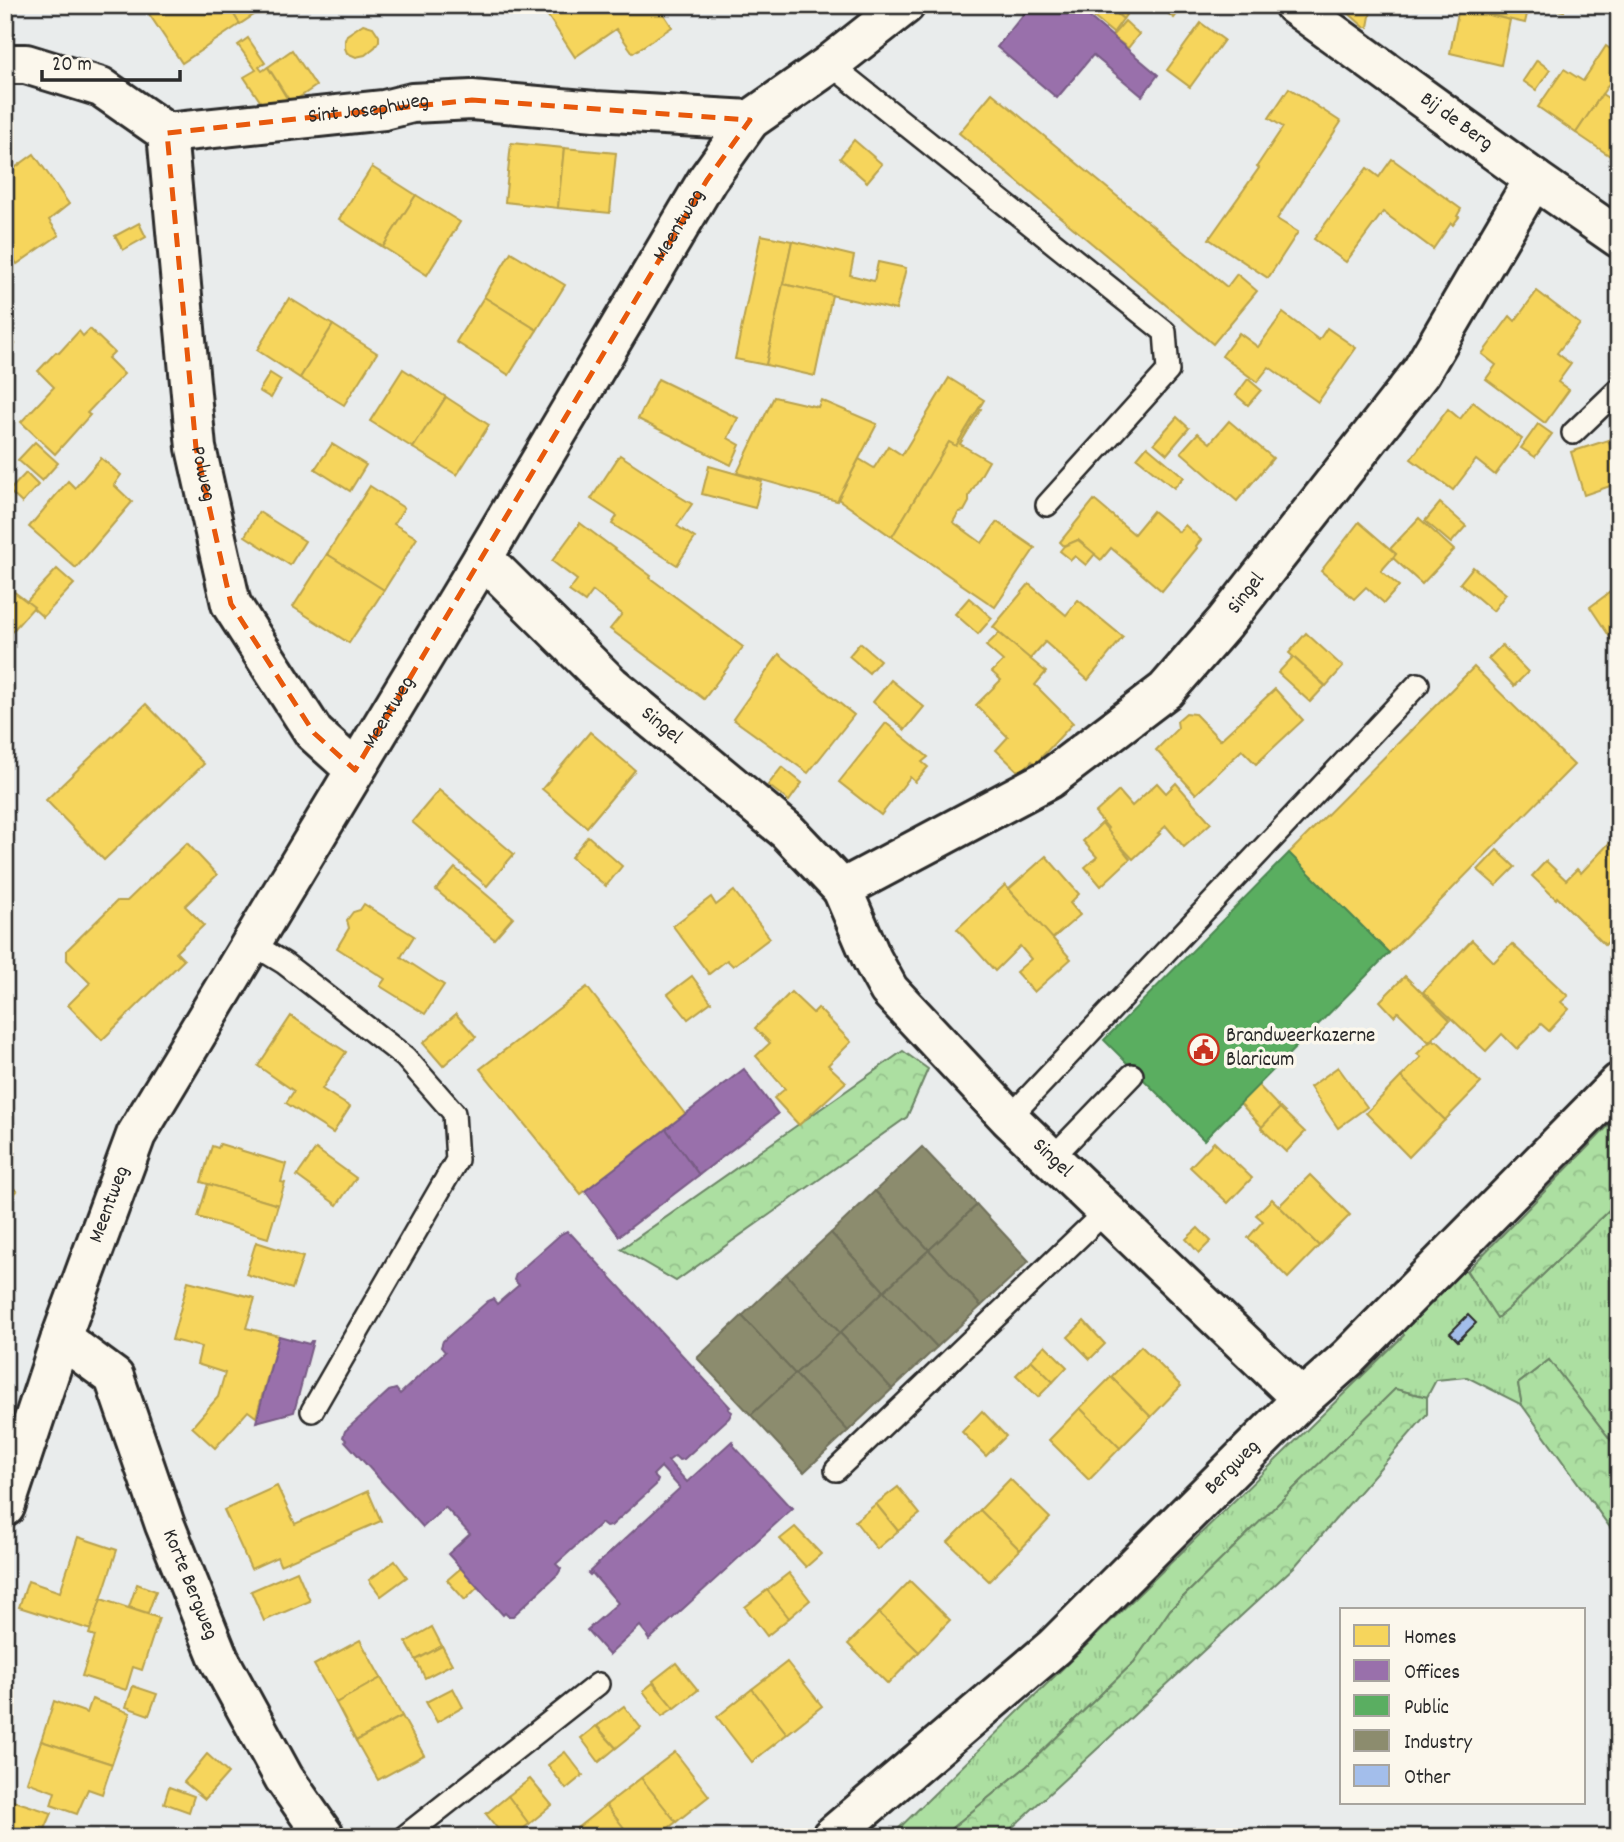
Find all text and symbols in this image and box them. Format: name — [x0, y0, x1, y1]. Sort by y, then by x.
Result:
scale bar — [42, 38, 180, 82]
text: 20 m — [52, 51, 92, 81]
street label: Bij de Berg — [1413, 86, 1499, 159]
street label: Sint Josephweg — [307, 87, 430, 133]
street label: Meentweg — [647, 184, 713, 268]
street label: Polweg — [181, 443, 223, 505]
street label: Singel — [1221, 566, 1273, 621]
street label: Meentweg — [356, 671, 423, 755]
street label: Singel — [633, 700, 688, 753]
place label: Brandweerkazerne Blaricum — [1226, 1022, 1375, 1076]
public building icon: Brandweerkazerne Blaricum — [1186, 1032, 1220, 1066]
street label: Singel — [1025, 1132, 1079, 1186]
street label: Meentweg — [82, 1162, 138, 1248]
street label: Bergweg — [1198, 1433, 1268, 1503]
street label: Korte Bergweg — [153, 1525, 225, 1645]
legend — [1340, 1608, 1586, 1804]
text: Homes — [1404, 1624, 1457, 1654]
text: Offices — [1404, 1659, 1460, 1689]
text: Public — [1404, 1694, 1449, 1724]
text: Industry — [1404, 1729, 1472, 1759]
text: Other — [1404, 1764, 1451, 1794]

